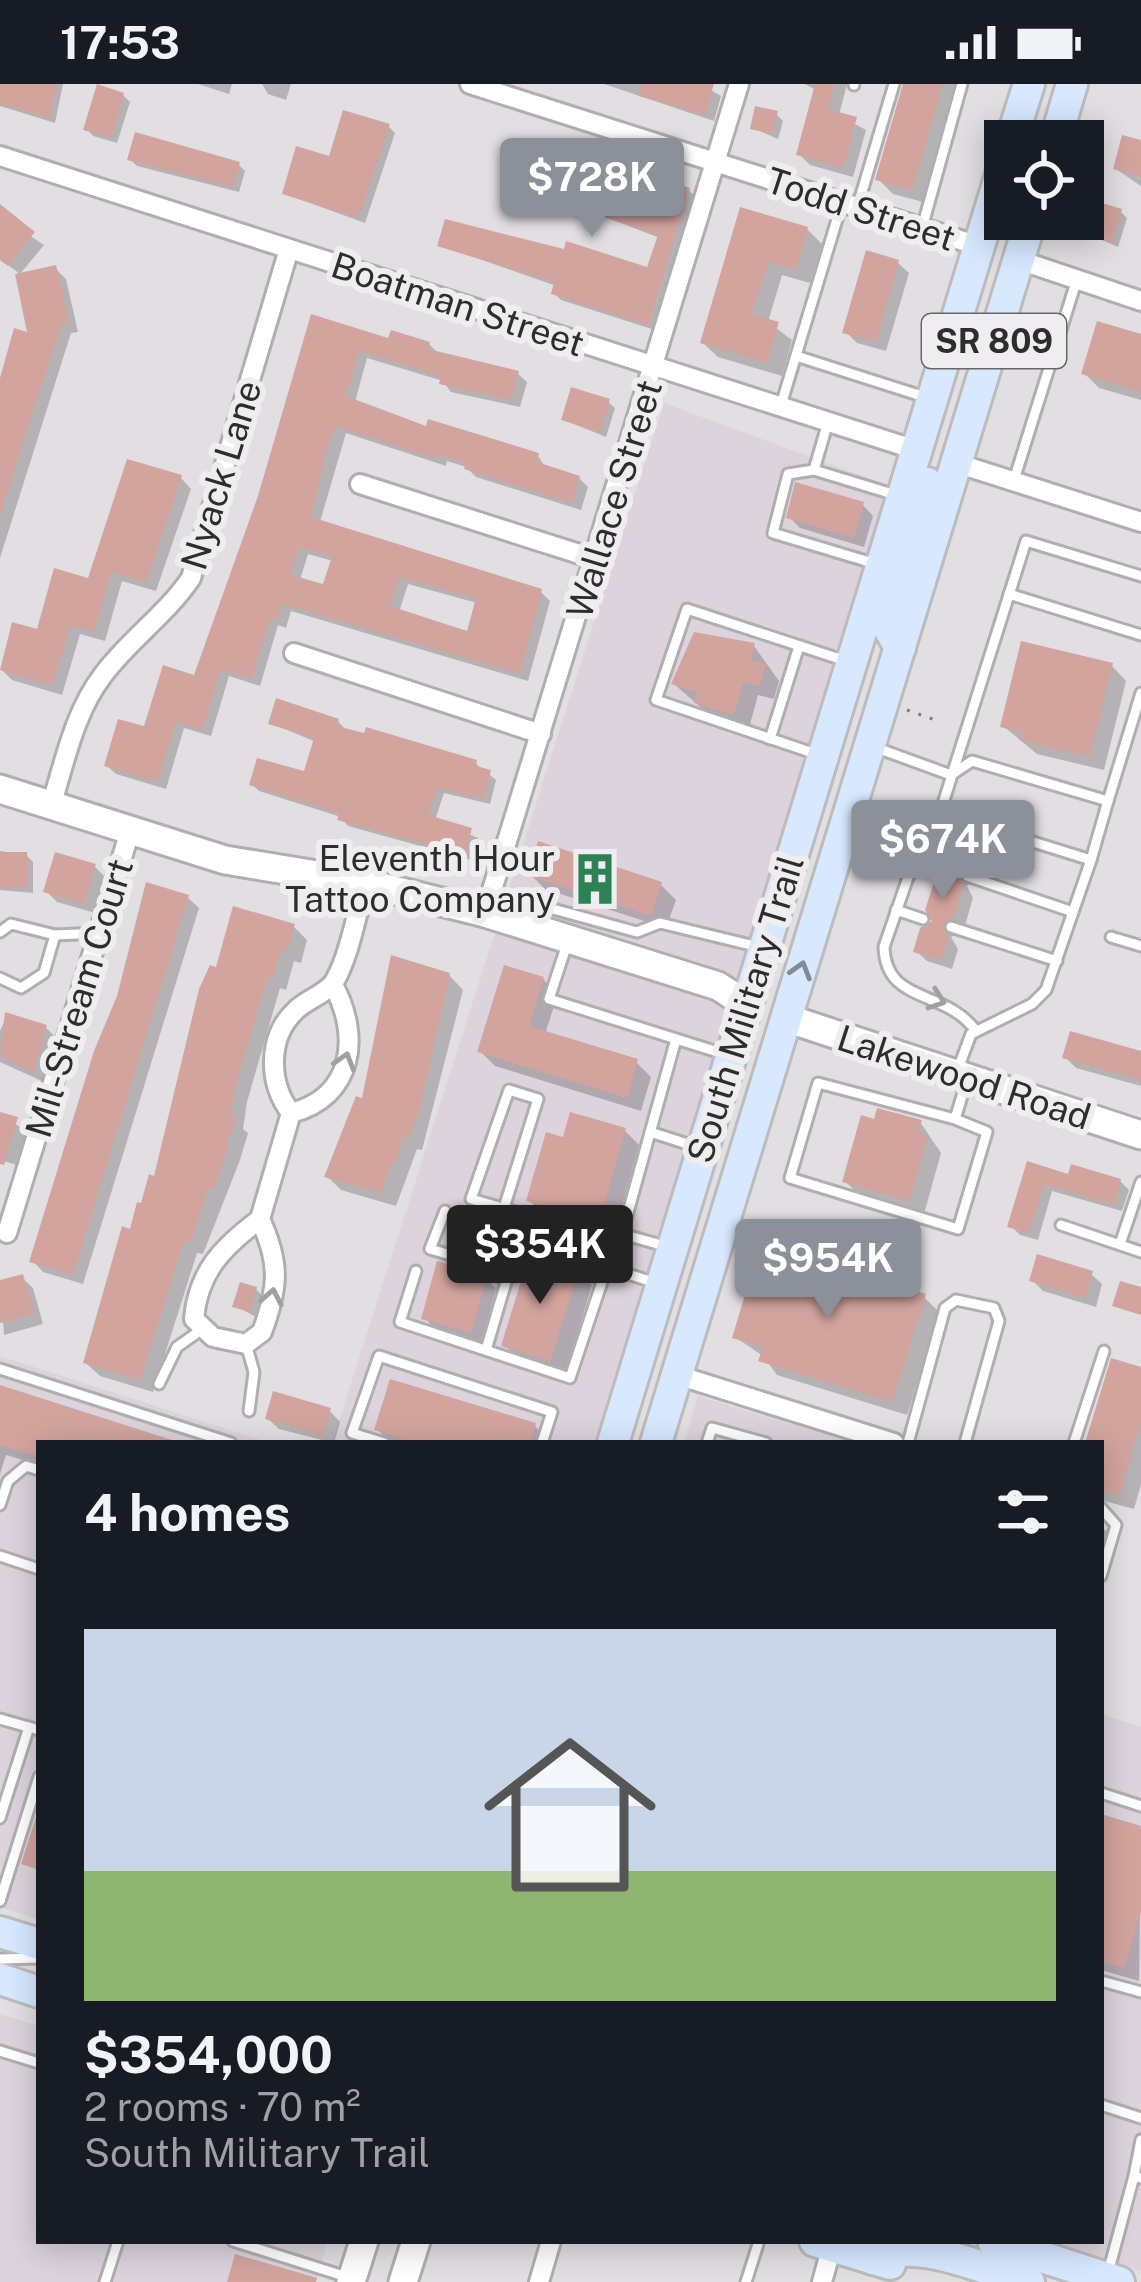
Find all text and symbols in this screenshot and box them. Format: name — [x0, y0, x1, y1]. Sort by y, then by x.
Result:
text: 17:53 — [60, 16, 180, 69]
map controls — [984, 120, 1104, 240]
button: locate — [984, 120, 1104, 240]
pin: $728K — [508, 138, 676, 240]
text: $728K — [527, 154, 657, 200]
street label: Todd Street — [761, 159, 961, 259]
street label: Boatman Street — [326, 243, 590, 365]
road number: SR 809 — [922, 314, 1066, 368]
street label: Nyack Lane — [172, 375, 270, 575]
street label: Wallace Street — [558, 375, 670, 623]
pin: $674K — [859, 800, 1027, 902]
text: $674K — [878, 816, 1008, 862]
place label: Eleventh Hour Tattoo Company — [285, 837, 555, 920]
building icon: Eleventh Hour Tattoo Company — [566, 850, 624, 908]
street label: South Military Trail — [678, 850, 812, 1168]
street label: Mil-Stream Court — [17, 854, 141, 1142]
one-way arrow — [787, 960, 812, 981]
one-way arrow — [925, 986, 946, 1010]
street label: Lakewood Road — [832, 1016, 1096, 1138]
one-way arrow — [331, 1051, 356, 1072]
pin: $354K — [456, 1205, 624, 1307]
pin: $954K — [744, 1219, 912, 1321]
text: $354K — [474, 1221, 606, 1267]
text: $954K — [762, 1235, 894, 1281]
one-way arrow — [258, 1287, 283, 1307]
icon: filters — [990, 1479, 1056, 1545]
text: 4 homes — [84, 1483, 290, 1542]
icon: home — [462, 1707, 678, 1923]
text: $354,000 — [84, 2025, 333, 2084]
text: 2 rooms · 70 m² — [84, 2084, 361, 2130]
text: South Military Trail — [84, 2130, 430, 2176]

